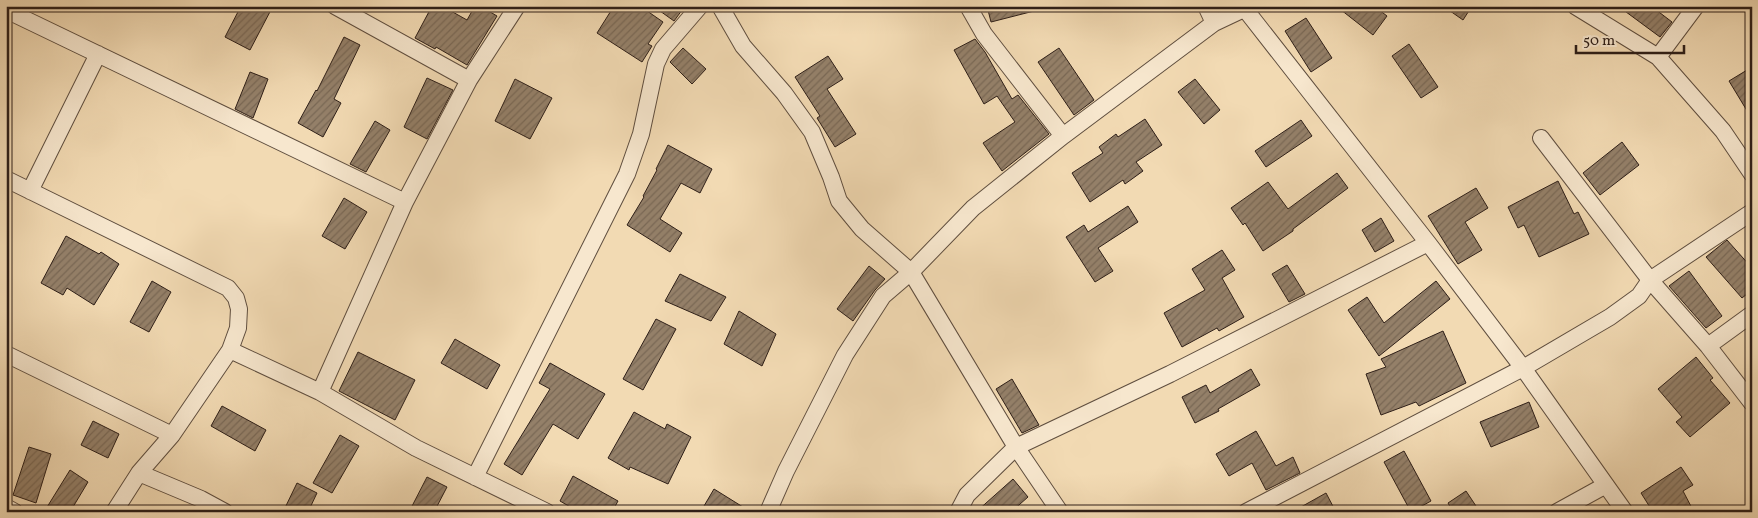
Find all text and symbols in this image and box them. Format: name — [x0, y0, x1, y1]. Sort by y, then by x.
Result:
scale bar — [1576, 22, 1683, 54]
text: 50 m — [1583, 31, 1615, 52]

